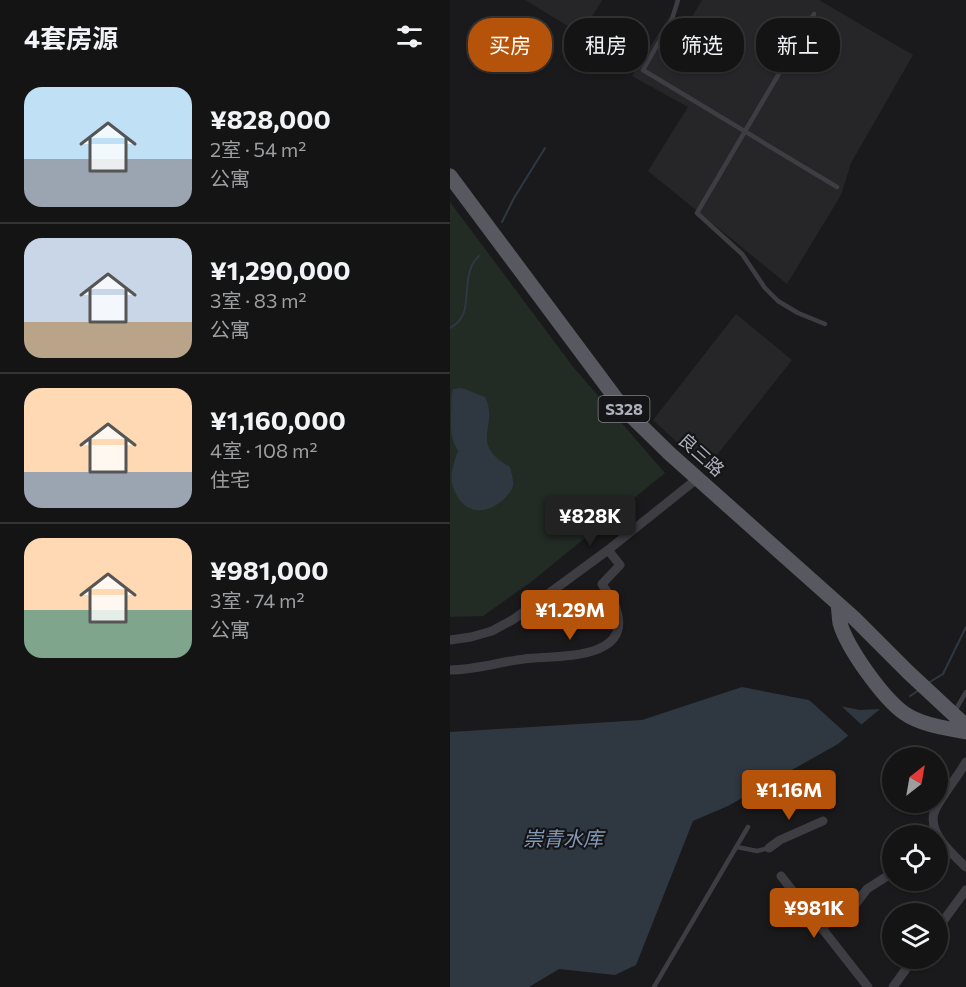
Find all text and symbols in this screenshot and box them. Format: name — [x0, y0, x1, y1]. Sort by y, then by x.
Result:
chip: 买房 — [468, 18, 552, 72]
chip: 租房 — [564, 18, 648, 72]
chip: 筛选 — [660, 18, 744, 72]
chip: 新上 — [756, 18, 840, 72]
icon: filters — [393, 20, 426, 53]
text: 4套房源 — [24, 22, 118, 53]
text: ¥828,000 — [210, 103, 331, 134]
icon: home — [72, 111, 144, 183]
text: 2室 · 54 m² — [210, 137, 306, 161]
text: 公寓 — [210, 166, 250, 190]
text: ¥1,290,000 — [210, 254, 350, 285]
icon: home — [72, 262, 144, 334]
text: 3室 · 83 m² — [210, 288, 307, 312]
text: 公寓 — [210, 317, 250, 341]
road number: S328 — [598, 396, 650, 422]
text: ¥1,160,000 — [210, 404, 346, 435]
icon: home — [72, 412, 144, 484]
street label: 良三路 — [674, 428, 729, 480]
text: 4室 · 108 m² — [210, 438, 317, 462]
text: 住宅 — [210, 467, 250, 491]
pin: ¥828K — [548, 496, 632, 547]
text: ¥828K — [559, 503, 621, 527]
text: ¥981,000 — [210, 554, 329, 585]
icon: home — [72, 562, 144, 634]
text: 3室 · 74 m² — [210, 588, 304, 612]
pin: ¥1.29M — [521, 590, 619, 641]
text: ¥1.29M — [535, 597, 605, 621]
text: 公寓 — [210, 617, 250, 641]
north arrow — [882, 747, 948, 813]
map controls — [882, 747, 948, 969]
pin: ¥1.16M — [740, 770, 838, 821]
text: ¥1.16M — [756, 777, 822, 801]
button: locate — [882, 825, 948, 891]
water label: 崇青水库 — [523, 826, 606, 850]
pin: ¥981K — [772, 888, 856, 939]
text: ¥981K — [784, 895, 844, 919]
button: layers — [882, 903, 948, 969]

